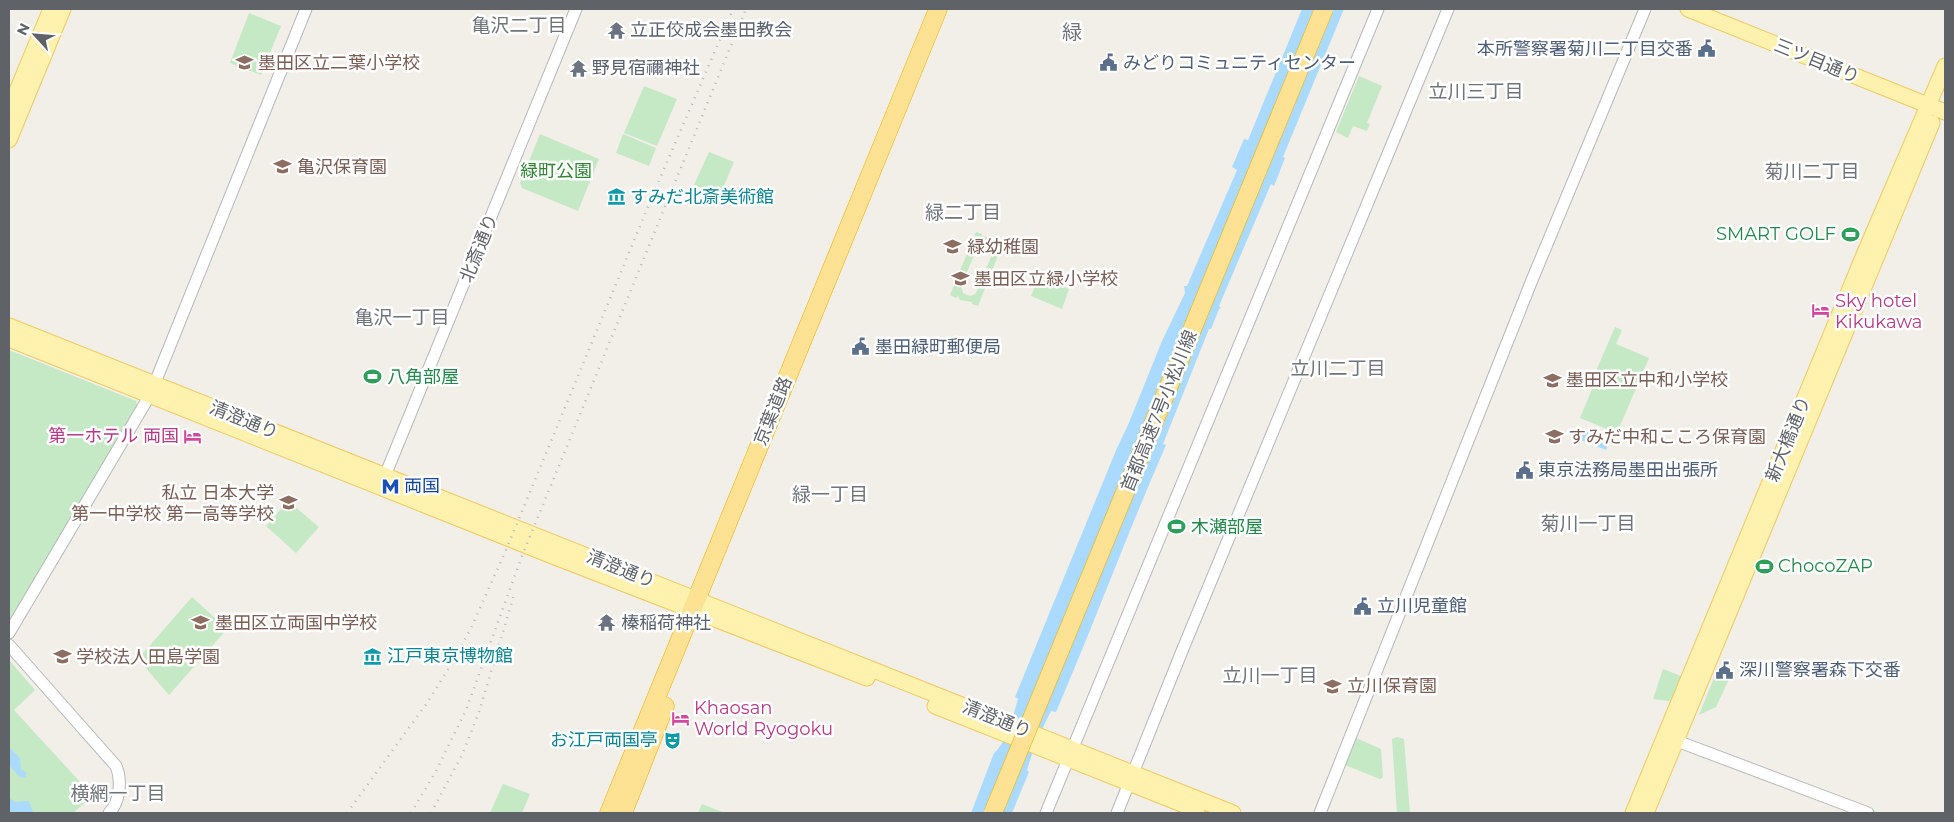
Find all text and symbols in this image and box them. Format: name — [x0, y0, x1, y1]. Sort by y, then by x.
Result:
north arrow — [10, 10, 60, 60]
district label: 亀沢二丁目 — [471, 14, 567, 37]
place label: 立正佼成会墨田教会 — [630, 19, 792, 41]
text: N — [13, 20, 34, 38]
temple icon: 立正佼成会墨田教会 — [606, 20, 626, 40]
district label: 緑 — [1062, 20, 1082, 44]
street label: 三ツ目通り — [1771, 34, 1863, 88]
place label: 本所警察署菊川二丁目交番 — [1477, 38, 1693, 60]
public building icon: 本所警察署菊川二丁目交番 — [1697, 39, 1717, 59]
place label: 墨田区立二葉小学校 — [258, 52, 420, 74]
place label: みどりコミュニティセンター — [1123, 52, 1356, 74]
school or university icon: 墨田区立二葉小学校 — [234, 53, 254, 73]
public building icon: みどりコミュニティセンター — [1099, 53, 1119, 73]
place label: 野見宿禰神社 — [592, 57, 700, 79]
temple icon: 野見宿禰神社 — [568, 58, 588, 78]
district label: 立川三丁目 — [1428, 80, 1524, 103]
place label: 亀沢保育園 — [297, 156, 387, 178]
school or university icon: 亀沢保育園 — [273, 157, 293, 177]
park label: 緑町公園 — [520, 160, 592, 182]
district label: 菊川二丁目 — [1764, 160, 1860, 183]
place label: すみだ北斎美術館 — [630, 186, 774, 208]
museum icon: すみだ北斎美術館 — [606, 187, 626, 207]
district label: 緑二丁目 — [925, 201, 1001, 224]
street label: 北斎通り — [455, 211, 503, 285]
place label: SMART GOLF — [1716, 223, 1836, 245]
sports icon: SMART GOLF — [1840, 224, 1860, 244]
place label: 緑幼稚園 — [967, 236, 1039, 258]
school or university icon: 緑幼稚園 — [943, 237, 963, 257]
place label: 墨田区立緑小学校 — [974, 268, 1118, 290]
school or university icon: 墨田区立緑小学校 — [950, 269, 970, 289]
place label: Sky hotel Kikukawa — [1835, 290, 1922, 333]
hotel icon: Sky hotel Kikukawa — [1811, 301, 1831, 321]
district label: 亀沢一丁目 — [354, 306, 450, 329]
street label: 首都高速7号小松川線 — [1116, 327, 1202, 495]
place label: 墨田緑町郵便局 — [875, 336, 1001, 358]
public building icon: 墨田緑町郵便局 — [851, 337, 871, 357]
district label: 立川二丁目 — [1290, 357, 1386, 380]
place label: 八角部屋 — [387, 366, 459, 388]
sports icon: 八角部屋 — [363, 367, 383, 387]
place label: 墨田区立中和小学校 — [1566, 369, 1728, 391]
school or university icon: 墨田区立中和小学校 — [1542, 370, 1562, 390]
street label: 京葉道路 — [749, 374, 797, 448]
street label: 新大橋通り — [1761, 393, 1815, 485]
street label: 清澄通り — [207, 396, 281, 444]
place label: 第一ホテル 両国 — [48, 425, 179, 447]
hotel icon: 第一ホテル 両国 — [183, 426, 203, 446]
place label: すみだ中和こころ保育園 — [1568, 426, 1766, 448]
school or university icon: すみだ中和こころ保育園 — [1544, 427, 1564, 447]
place label: 東京法務局墨田出張所 — [1538, 459, 1718, 481]
public building icon: 東京法務局墨田出張所 — [1514, 460, 1534, 480]
place label: 両国 — [404, 475, 440, 497]
metro station icon: 両国 — [380, 476, 400, 496]
place label: 私立 日本大学 第一中学校 第一高等学校 — [71, 482, 274, 525]
district label: 緑一丁目 — [792, 483, 868, 506]
school or university icon: 私立 日本大学 第一中学校 第一高等学校 — [278, 493, 298, 513]
district label: 菊川一丁目 — [1540, 512, 1636, 535]
place label: 木瀬部屋 — [1191, 516, 1263, 538]
sports icon: 木瀬部屋 — [1167, 517, 1187, 537]
street label: 清澄通り — [584, 545, 658, 593]
place label: ChocoZAP — [1778, 555, 1873, 577]
sports icon: ChocoZAP — [1754, 556, 1774, 576]
place label: 立川児童館 — [1377, 595, 1467, 617]
public building icon: 立川児童館 — [1353, 596, 1373, 616]
place label: 墨田区立両国中学校 — [215, 612, 377, 634]
place label: 榛稲荷神社 — [621, 612, 711, 634]
school or university icon: 墨田区立両国中学校 — [191, 613, 211, 633]
temple icon: 榛稲荷神社 — [597, 613, 617, 633]
place label: 江戸東京博物館 — [387, 645, 513, 667]
place label: 学校法人田島学園 — [76, 646, 220, 668]
museum icon: 江戸東京博物館 — [363, 646, 383, 666]
school or university icon: 学校法人田島学園 — [52, 647, 72, 667]
place label: 深川警察署森下交番 — [1739, 659, 1901, 681]
public building icon: 深川警察署森下交番 — [1715, 660, 1735, 680]
district label: 立川一丁目 — [1222, 664, 1318, 687]
place label: 立川保育園 — [1347, 675, 1437, 697]
school or university icon: 立川保育園 — [1323, 676, 1343, 696]
street label: 清澄通り — [960, 695, 1034, 743]
place label: Khaosan World Ryogoku — [694, 697, 833, 740]
hotel icon: Khaosan World Ryogoku — [670, 708, 690, 728]
place label: お江戸両国亭 — [550, 729, 658, 751]
theatre icon: お江戸両国亭 — [662, 730, 682, 750]
district label: 横網一丁目 — [70, 782, 166, 805]

